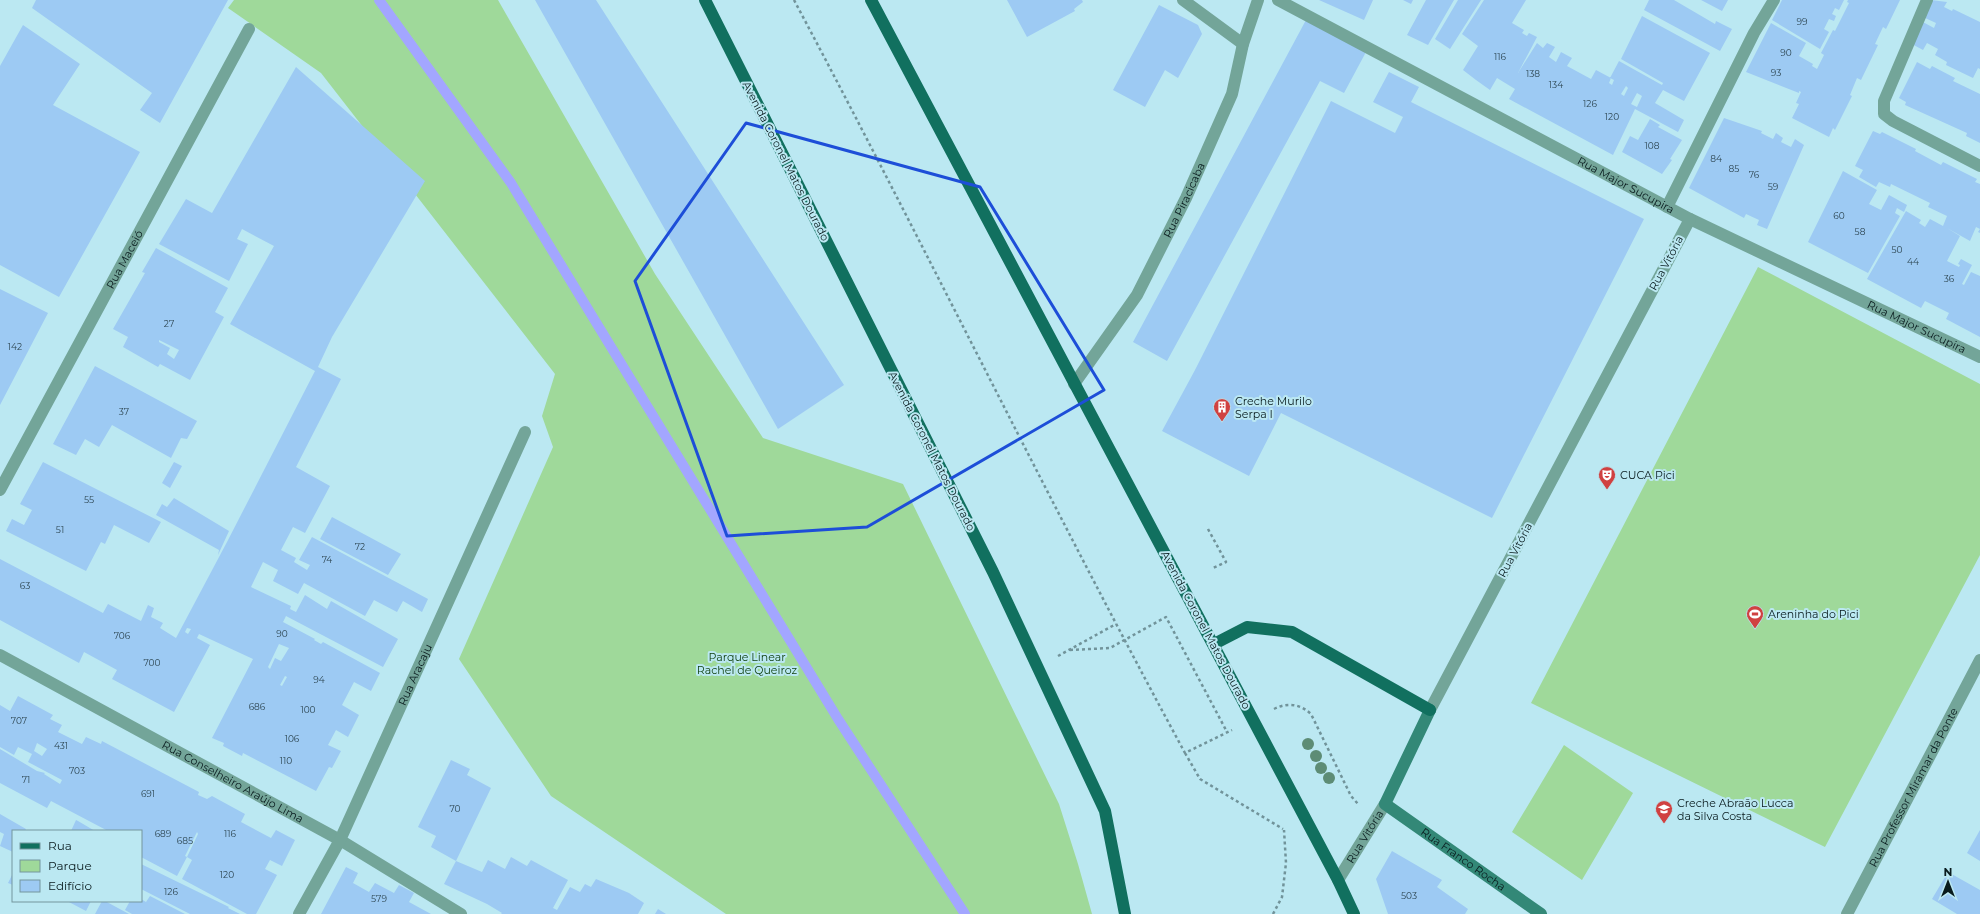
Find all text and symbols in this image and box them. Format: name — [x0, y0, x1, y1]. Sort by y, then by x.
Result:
house number: 99 — [1797, 16, 1808, 27]
house number: 90 — [1780, 47, 1792, 58]
house number: 116 — [1494, 51, 1507, 62]
house number: 93 — [1771, 67, 1781, 78]
house number: 138 — [1526, 68, 1540, 79]
street label: Avenida Coronel Matos Dourado — [739, 79, 833, 243]
house number: 134 — [1549, 79, 1563, 90]
house number: 126 — [1583, 98, 1597, 109]
house number: 120 — [1605, 111, 1619, 122]
house number: 108 — [1645, 140, 1660, 151]
street label: Rua Major Sucupira — [1575, 153, 1677, 216]
house number: 84 — [1710, 153, 1722, 164]
street label: Rua Piracicaba — [1160, 160, 1208, 240]
house number: 85 — [1729, 163, 1739, 174]
house number: 76 — [1749, 169, 1760, 180]
house number: 59 — [1768, 181, 1779, 192]
house number: 60 — [1833, 210, 1845, 221]
house number: 58 — [1855, 226, 1866, 237]
street label: Rua Maceió — [103, 228, 146, 291]
street label: Rua Vitória — [1646, 233, 1686, 293]
house number: 50 — [1891, 244, 1903, 255]
house number: 44 — [1907, 256, 1919, 267]
house number: 36 — [1944, 273, 1955, 284]
street label: Rua Major Sucupira — [1865, 297, 1968, 356]
house number: 27 — [164, 318, 174, 329]
house number: 142 — [8, 341, 22, 352]
street label: Avenida Coronel Matos Dourado — [885, 369, 979, 533]
place label: Creche Murilo Serpa I — [1235, 394, 1312, 421]
building icon: Creche Murilo Serpa I — [1212, 397, 1232, 422]
house number: 37 — [119, 406, 129, 417]
theatre icon: CUCA Pici — [1597, 465, 1617, 490]
place label: CUCA Pici — [1620, 468, 1675, 482]
house number: 55 — [84, 494, 94, 505]
street label: Rua Vitória — [1495, 520, 1535, 580]
house number: 51 — [56, 524, 64, 535]
house number: 72 — [355, 541, 365, 552]
street label: Avenida Coronel Matos Dourado — [1158, 548, 1254, 712]
house number: 74 — [322, 554, 332, 565]
house number: 63 — [20, 580, 30, 591]
sports icon: Areninha do Pici — [1745, 604, 1765, 629]
place label: Areninha do Pici — [1768, 607, 1859, 621]
house number: 90 — [276, 628, 288, 639]
house number: 706 — [114, 630, 131, 641]
street label: Rua Aracaju — [395, 642, 435, 708]
park label: Parque Linear Rachel de Queiroz — [697, 650, 798, 677]
house number: 700 — [143, 657, 161, 668]
house number: 94 — [313, 674, 325, 685]
house number: 686 — [249, 701, 266, 712]
house number: 100 — [300, 704, 316, 715]
street label: Rua Professor Miramar da Ponte — [1866, 705, 1961, 869]
house number: 707 — [11, 715, 27, 726]
house number: 106 — [285, 733, 300, 744]
street label: Rua Conselheiro Araújo Lima — [160, 738, 306, 826]
house number: 431 — [54, 740, 68, 751]
house number: 110 — [280, 755, 292, 766]
house number: 703 — [69, 765, 85, 776]
house number: 71 — [22, 774, 30, 785]
house number: 691 — [141, 788, 155, 799]
place label: Creche Abraão Lucca da Silva Costa — [1677, 796, 1793, 823]
school or university icon: Creche Abraão Lucca da Silva Costa — [1654, 799, 1674, 824]
house number: 70 — [449, 803, 461, 814]
street label: Rua Vitória — [1343, 807, 1387, 866]
street label: Rua Franco Rocha — [1418, 825, 1508, 894]
house number: 689 — [155, 828, 172, 839]
house number: 116 — [224, 828, 237, 839]
legend — [12, 830, 142, 902]
house number: 685 — [177, 835, 193, 846]
text: Rua — [48, 838, 72, 853]
text: Parque — [48, 858, 92, 873]
north arrow — [1928, 862, 1968, 902]
text: N — [1944, 865, 1952, 879]
house number: 120 — [220, 869, 234, 880]
text: Edifício — [48, 878, 92, 893]
house number: 126 — [164, 886, 178, 897]
house number: 503 — [1401, 890, 1417, 901]
house number: 579 — [371, 893, 387, 904]

